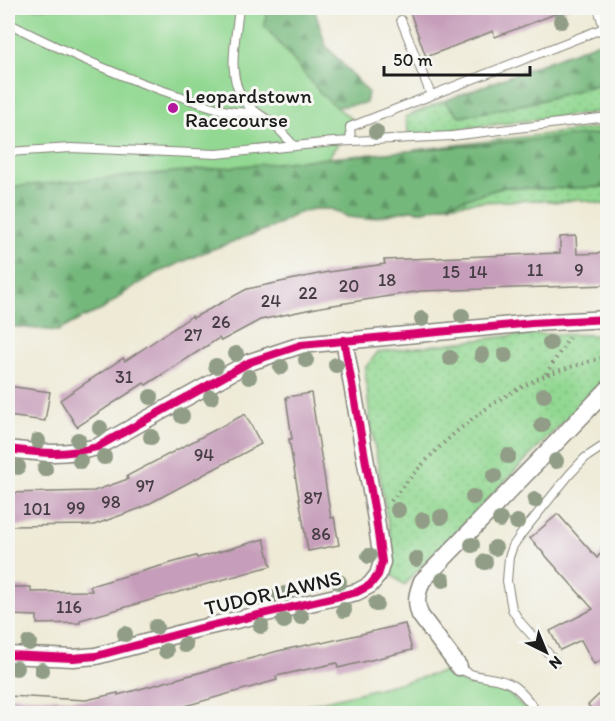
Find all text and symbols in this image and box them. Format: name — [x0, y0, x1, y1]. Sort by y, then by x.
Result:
scale bar — [384, 39, 530, 77]
text: 50 m — [393, 49, 433, 71]
place label: Leopardstown Racecourse — [185, 83, 312, 132]
marker: Leopardstown Racecourse — [166, 101, 180, 115]
house number: 11 — [527, 259, 543, 281]
house number: 9 — [574, 259, 584, 281]
house number: 15 — [442, 261, 460, 283]
house number: 14 — [468, 261, 488, 283]
house number: 18 — [378, 269, 396, 291]
house number: 20 — [339, 275, 359, 297]
house number: 22 — [299, 282, 318, 304]
house number: 24 — [261, 290, 281, 312]
house number: 26 — [212, 311, 231, 333]
house number: 27 — [184, 324, 202, 346]
house number: 31 — [115, 366, 133, 388]
house number: 94 — [194, 444, 214, 466]
house number: 97 — [136, 475, 154, 497]
house number: 87 — [304, 487, 322, 509]
house number: 98 — [101, 491, 121, 513]
house number: 99 — [67, 497, 85, 519]
house number: 101 — [23, 498, 51, 520]
house number: 86 — [311, 523, 331, 545]
street label: TUDOR LAWNS — [202, 565, 344, 620]
house number: 116 — [56, 596, 82, 618]
north arrow — [516, 622, 576, 682]
text: N — [545, 652, 566, 673]

